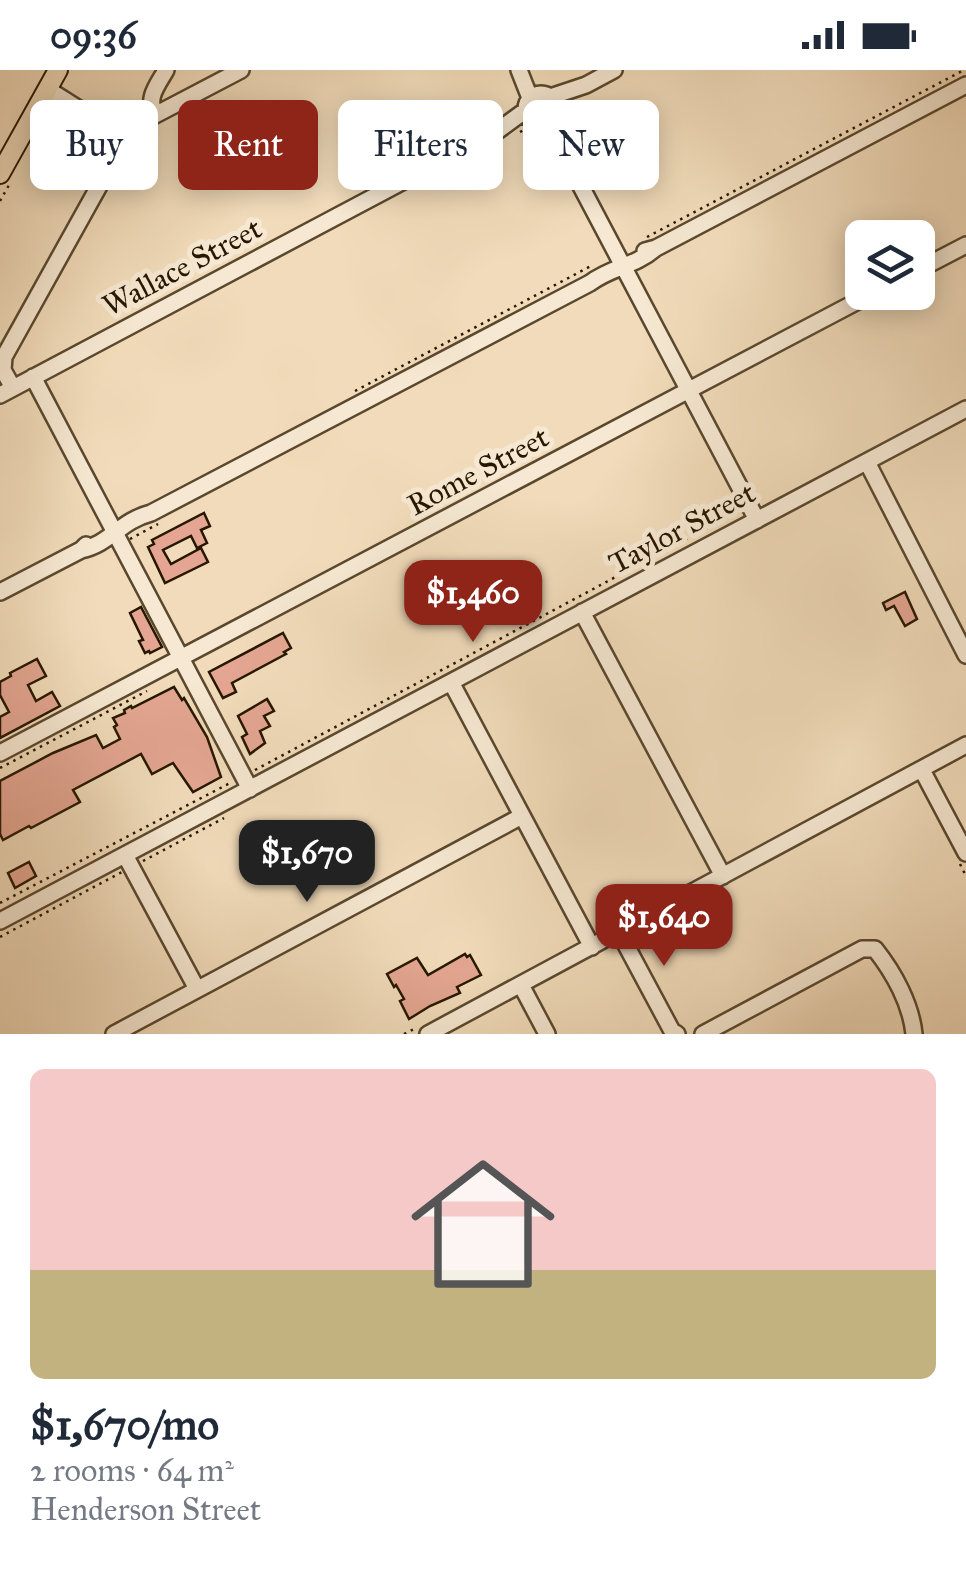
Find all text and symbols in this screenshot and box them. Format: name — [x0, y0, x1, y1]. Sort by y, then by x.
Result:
text: 09:36 — [50, 12, 137, 58]
chip: Buy — [30, 100, 158, 190]
chip: Rent — [178, 100, 318, 190]
chip: Filters — [338, 100, 503, 190]
chip: New — [523, 100, 659, 190]
street label: Wallace Street — [96, 210, 268, 324]
map controls — [845, 220, 935, 310]
button: layers — [845, 220, 935, 310]
street label: Rome Street — [401, 419, 555, 523]
street label: Taylor Street — [603, 474, 762, 582]
pin: $1,460 — [392, 560, 554, 645]
text: $1,460 — [426, 573, 520, 612]
pin: $1,670 — [226, 820, 388, 905]
text: $1,670 — [261, 833, 353, 872]
pin: $1,640 — [583, 884, 745, 969]
text: $1,640 — [618, 897, 710, 936]
icon: home — [393, 1134, 573, 1314]
text: $1,670/mo — [30, 1399, 219, 1451]
text: 2 rooms · 64 m² — [30, 1451, 234, 1490]
text: Henderson Street — [30, 1490, 261, 1529]

